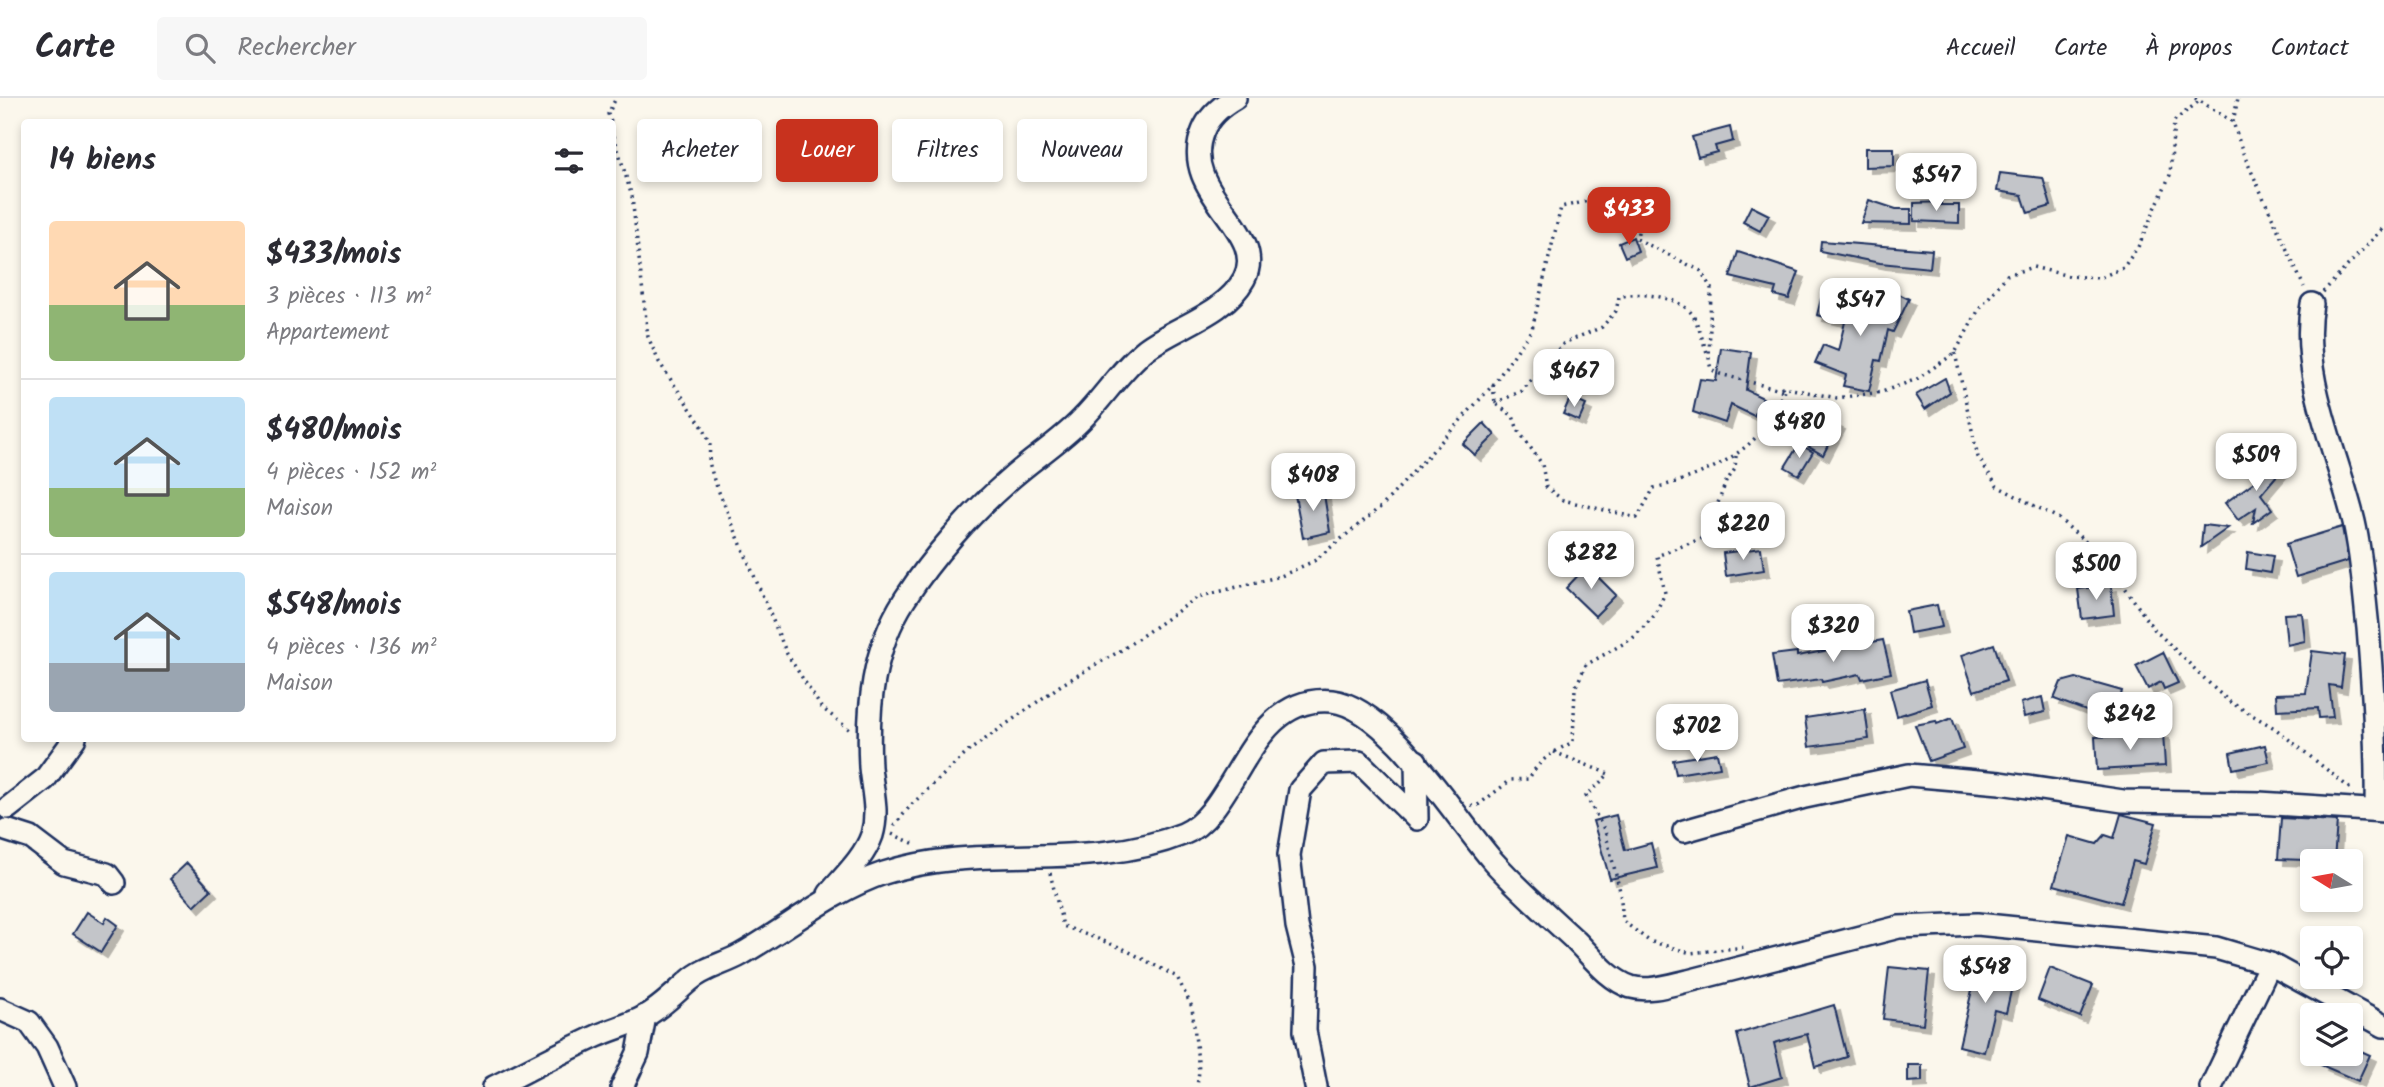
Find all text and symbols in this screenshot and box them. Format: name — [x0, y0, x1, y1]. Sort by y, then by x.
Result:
search box — [157, 17, 647, 80]
text: Carte — [35, 22, 115, 75]
text: Rechercher — [237, 27, 356, 69]
icon: search — [181, 29, 219, 67]
text: Accueil — [1946, 29, 2016, 68]
text: Carte — [2054, 29, 2107, 68]
text: À propos — [2145, 29, 2232, 68]
text: Contact — [2270, 29, 2349, 68]
chip: Acheter — [637, 119, 762, 182]
chip: Louer — [776, 119, 878, 182]
chip: Filtres — [892, 119, 1003, 182]
chip: Nouveau — [1017, 119, 1147, 182]
text: 14 biens — [49, 137, 156, 185]
icon: filters — [550, 142, 588, 180]
pin: $547 — [1895, 153, 1977, 213]
text: $547 — [1912, 158, 1960, 194]
pin: $433 — [1588, 188, 1670, 247]
text: $433 — [1603, 192, 1655, 228]
text: $433/mois — [266, 231, 401, 279]
icon: home — [105, 249, 189, 333]
pin: $547 — [1819, 278, 1901, 338]
text: 3 pièces · 113 m² — [266, 279, 431, 315]
text: $547 — [1836, 283, 1884, 319]
text: Appartement — [266, 315, 389, 351]
pin: $467 — [1533, 350, 1615, 409]
text: $467 — [1549, 354, 1599, 390]
pin: $480 — [1758, 400, 1840, 460]
text: $480 — [1773, 405, 1825, 441]
text: $480/mois — [266, 407, 402, 455]
icon: home — [105, 425, 189, 509]
pin: $509 — [2215, 434, 2297, 493]
text: $509 — [2232, 438, 2280, 474]
pin: $408 — [1272, 454, 1354, 513]
text: 4 pièces · 152 m² — [266, 455, 436, 491]
text: $408 — [1287, 458, 1339, 494]
text: Maison — [266, 491, 333, 527]
pin: $220 — [1702, 503, 1784, 562]
text: $220 — [1717, 507, 1769, 543]
pin: $282 — [1550, 532, 1632, 591]
text: $282 — [1564, 536, 1618, 572]
pin: $500 — [2055, 542, 2137, 602]
text: $500 — [2072, 547, 2120, 583]
text: $548/mois — [266, 582, 402, 630]
icon: home — [105, 600, 189, 684]
pin: $320 — [1792, 604, 1874, 664]
text: $320 — [1807, 609, 1859, 645]
text: 4 pièces · 136 m² — [266, 630, 436, 666]
text: Maison — [266, 666, 333, 702]
pin: $242 — [2089, 692, 2171, 752]
text: $242 — [2104, 697, 2156, 733]
pin: $702 — [1656, 704, 1738, 764]
text: $702 — [1672, 709, 1722, 745]
north arrow — [2300, 849, 2362, 912]
map controls — [2300, 849, 2363, 1066]
button: locate — [2300, 926, 2363, 989]
pin: $548 — [1944, 946, 2026, 1005]
text: $548 — [1959, 950, 2011, 986]
button: layers — [2300, 1003, 2363, 1066]

